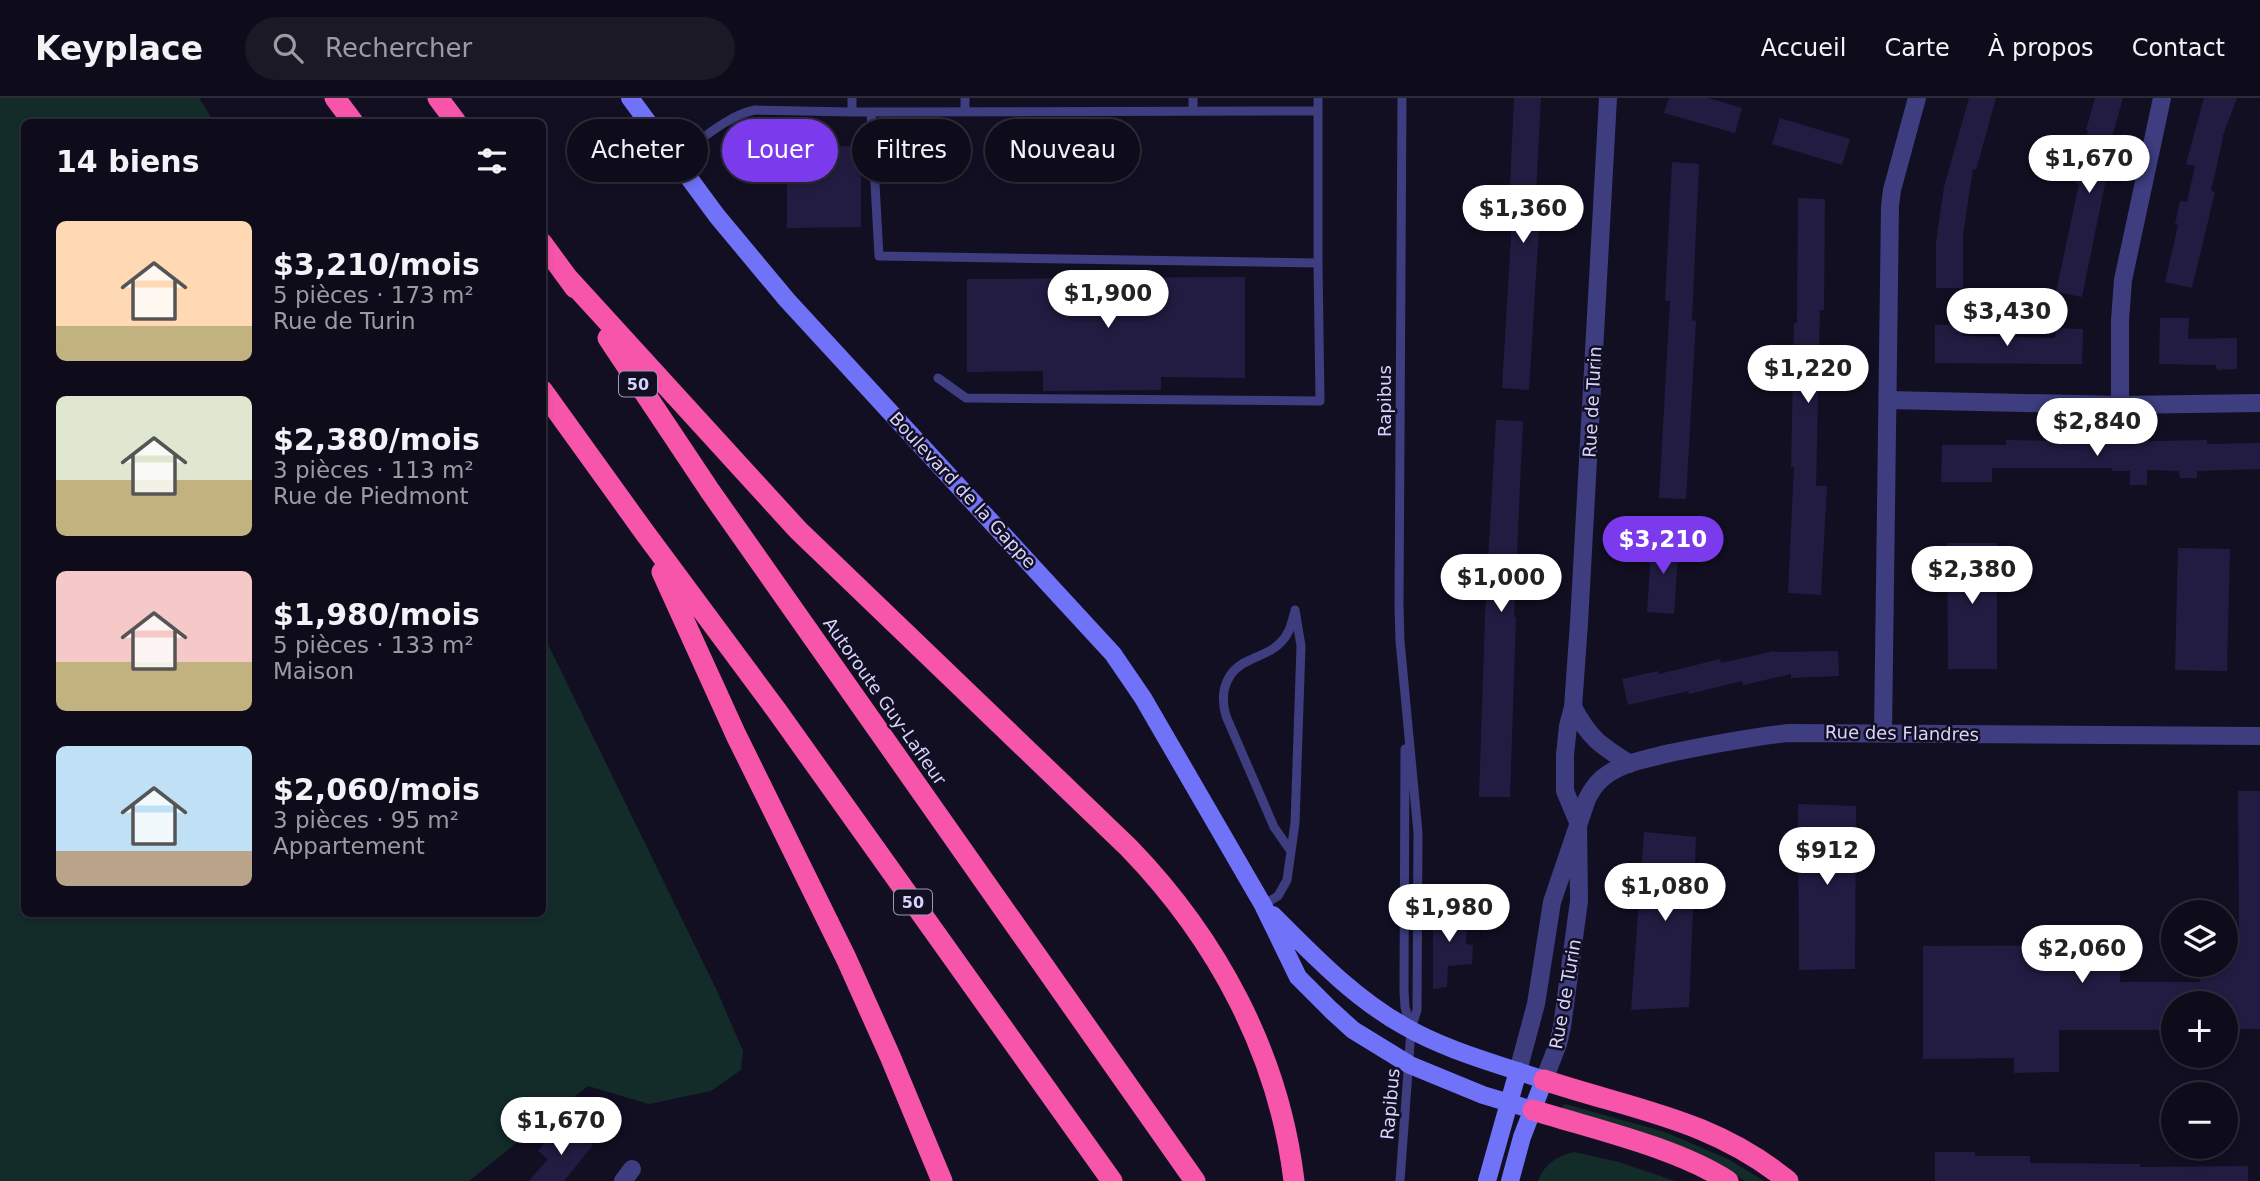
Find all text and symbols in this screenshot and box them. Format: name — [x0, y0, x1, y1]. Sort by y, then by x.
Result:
search box — [245, 17, 735, 80]
text: Keyplace — [35, 29, 203, 68]
icon: search — [269, 29, 307, 67]
text: Rechercher — [325, 33, 472, 63]
text: Accueil — [1761, 34, 1846, 62]
text: Carte — [1884, 34, 1950, 62]
text: À propos — [1988, 34, 2094, 62]
text: Contact — [2132, 34, 2225, 62]
chip: Acheter — [567, 119, 708, 182]
chip: Louer — [722, 119, 838, 182]
chip: Filtres — [852, 119, 971, 182]
chip: Nouveau — [985, 119, 1140, 182]
pin: $1,670 — [2032, 136, 2146, 195]
icon: filters — [473, 142, 511, 180]
text: 14 biens — [56, 144, 200, 179]
text: $1,670 — [2045, 145, 2133, 171]
pin: $1,360 — [1466, 186, 1580, 245]
text: $1,360 — [1479, 195, 1567, 221]
text: $3,210/mois — [273, 247, 480, 282]
icon: home — [112, 249, 196, 333]
pin: $1,900 — [1051, 271, 1165, 330]
text: $1,900 — [1064, 280, 1152, 306]
text: 5 pièces · 173 m² — [273, 282, 474, 308]
pin: $3,430 — [1950, 288, 2064, 348]
text: $3,430 — [1963, 298, 2051, 324]
text: Rue de Turin — [273, 308, 416, 334]
pin: $1,220 — [1751, 345, 1865, 405]
street label: Rue de Turin — [1579, 346, 1605, 458]
text: $1,220 — [1764, 355, 1852, 381]
street label: Rapibus — [1374, 365, 1395, 437]
road number: 50 — [619, 372, 657, 396]
pin: $2,840 — [2040, 398, 2154, 458]
street label: Boulevard de la Gappe — [885, 408, 1041, 572]
text: $2,840 — [2053, 408, 2141, 434]
text: $2,380/mois — [273, 422, 480, 457]
icon: home — [112, 424, 196, 508]
text: 3 pièces · 113 m² — [273, 457, 474, 483]
text: Rue de Piedmont — [273, 483, 469, 509]
pin: $3,210 — [1606, 517, 1720, 576]
text: $3,210 — [1619, 526, 1707, 552]
pin: $2,380 — [1915, 546, 2029, 606]
pin: $1,000 — [1444, 554, 1558, 614]
text: $2,380 — [1928, 556, 2016, 582]
text: $1,000 — [1457, 564, 1545, 590]
text: $1,980/mois — [273, 597, 480, 632]
icon: home — [112, 599, 196, 683]
street label: Autoroute Guy-Lafleur — [819, 613, 951, 789]
text: 5 pièces · 133 m² — [273, 632, 474, 658]
text: Maison — [273, 658, 354, 684]
street label: Rue des Flandres — [1825, 721, 1979, 745]
text: $2,060/mois — [273, 772, 480, 807]
icon: home — [112, 774, 196, 858]
text: 3 pièces · 95 m² — [273, 807, 459, 833]
pin: $912 — [1786, 828, 1868, 887]
text: Appartement — [273, 833, 425, 859]
text: $912 — [1795, 837, 1859, 863]
pin: $1,080 — [1608, 864, 1722, 923]
text: $1,080 — [1621, 873, 1709, 899]
pin: $1,980 — [1392, 884, 1506, 944]
road number: 50 — [894, 890, 932, 915]
text: $1,980 — [1405, 894, 1493, 920]
map controls — [2161, 900, 2238, 1159]
button: layers — [2161, 900, 2238, 977]
pin: $2,060 — [2025, 926, 2139, 985]
text: $2,060 — [2038, 935, 2126, 961]
street label: Rue de Turin — [1545, 937, 1585, 1051]
button: + — [2161, 991, 2238, 1068]
street label: Rapibus — [1376, 1067, 1404, 1141]
button: − — [2161, 1082, 2238, 1159]
pin: $1,670 — [504, 1098, 618, 1157]
text: $1,670 — [517, 1107, 605, 1133]

